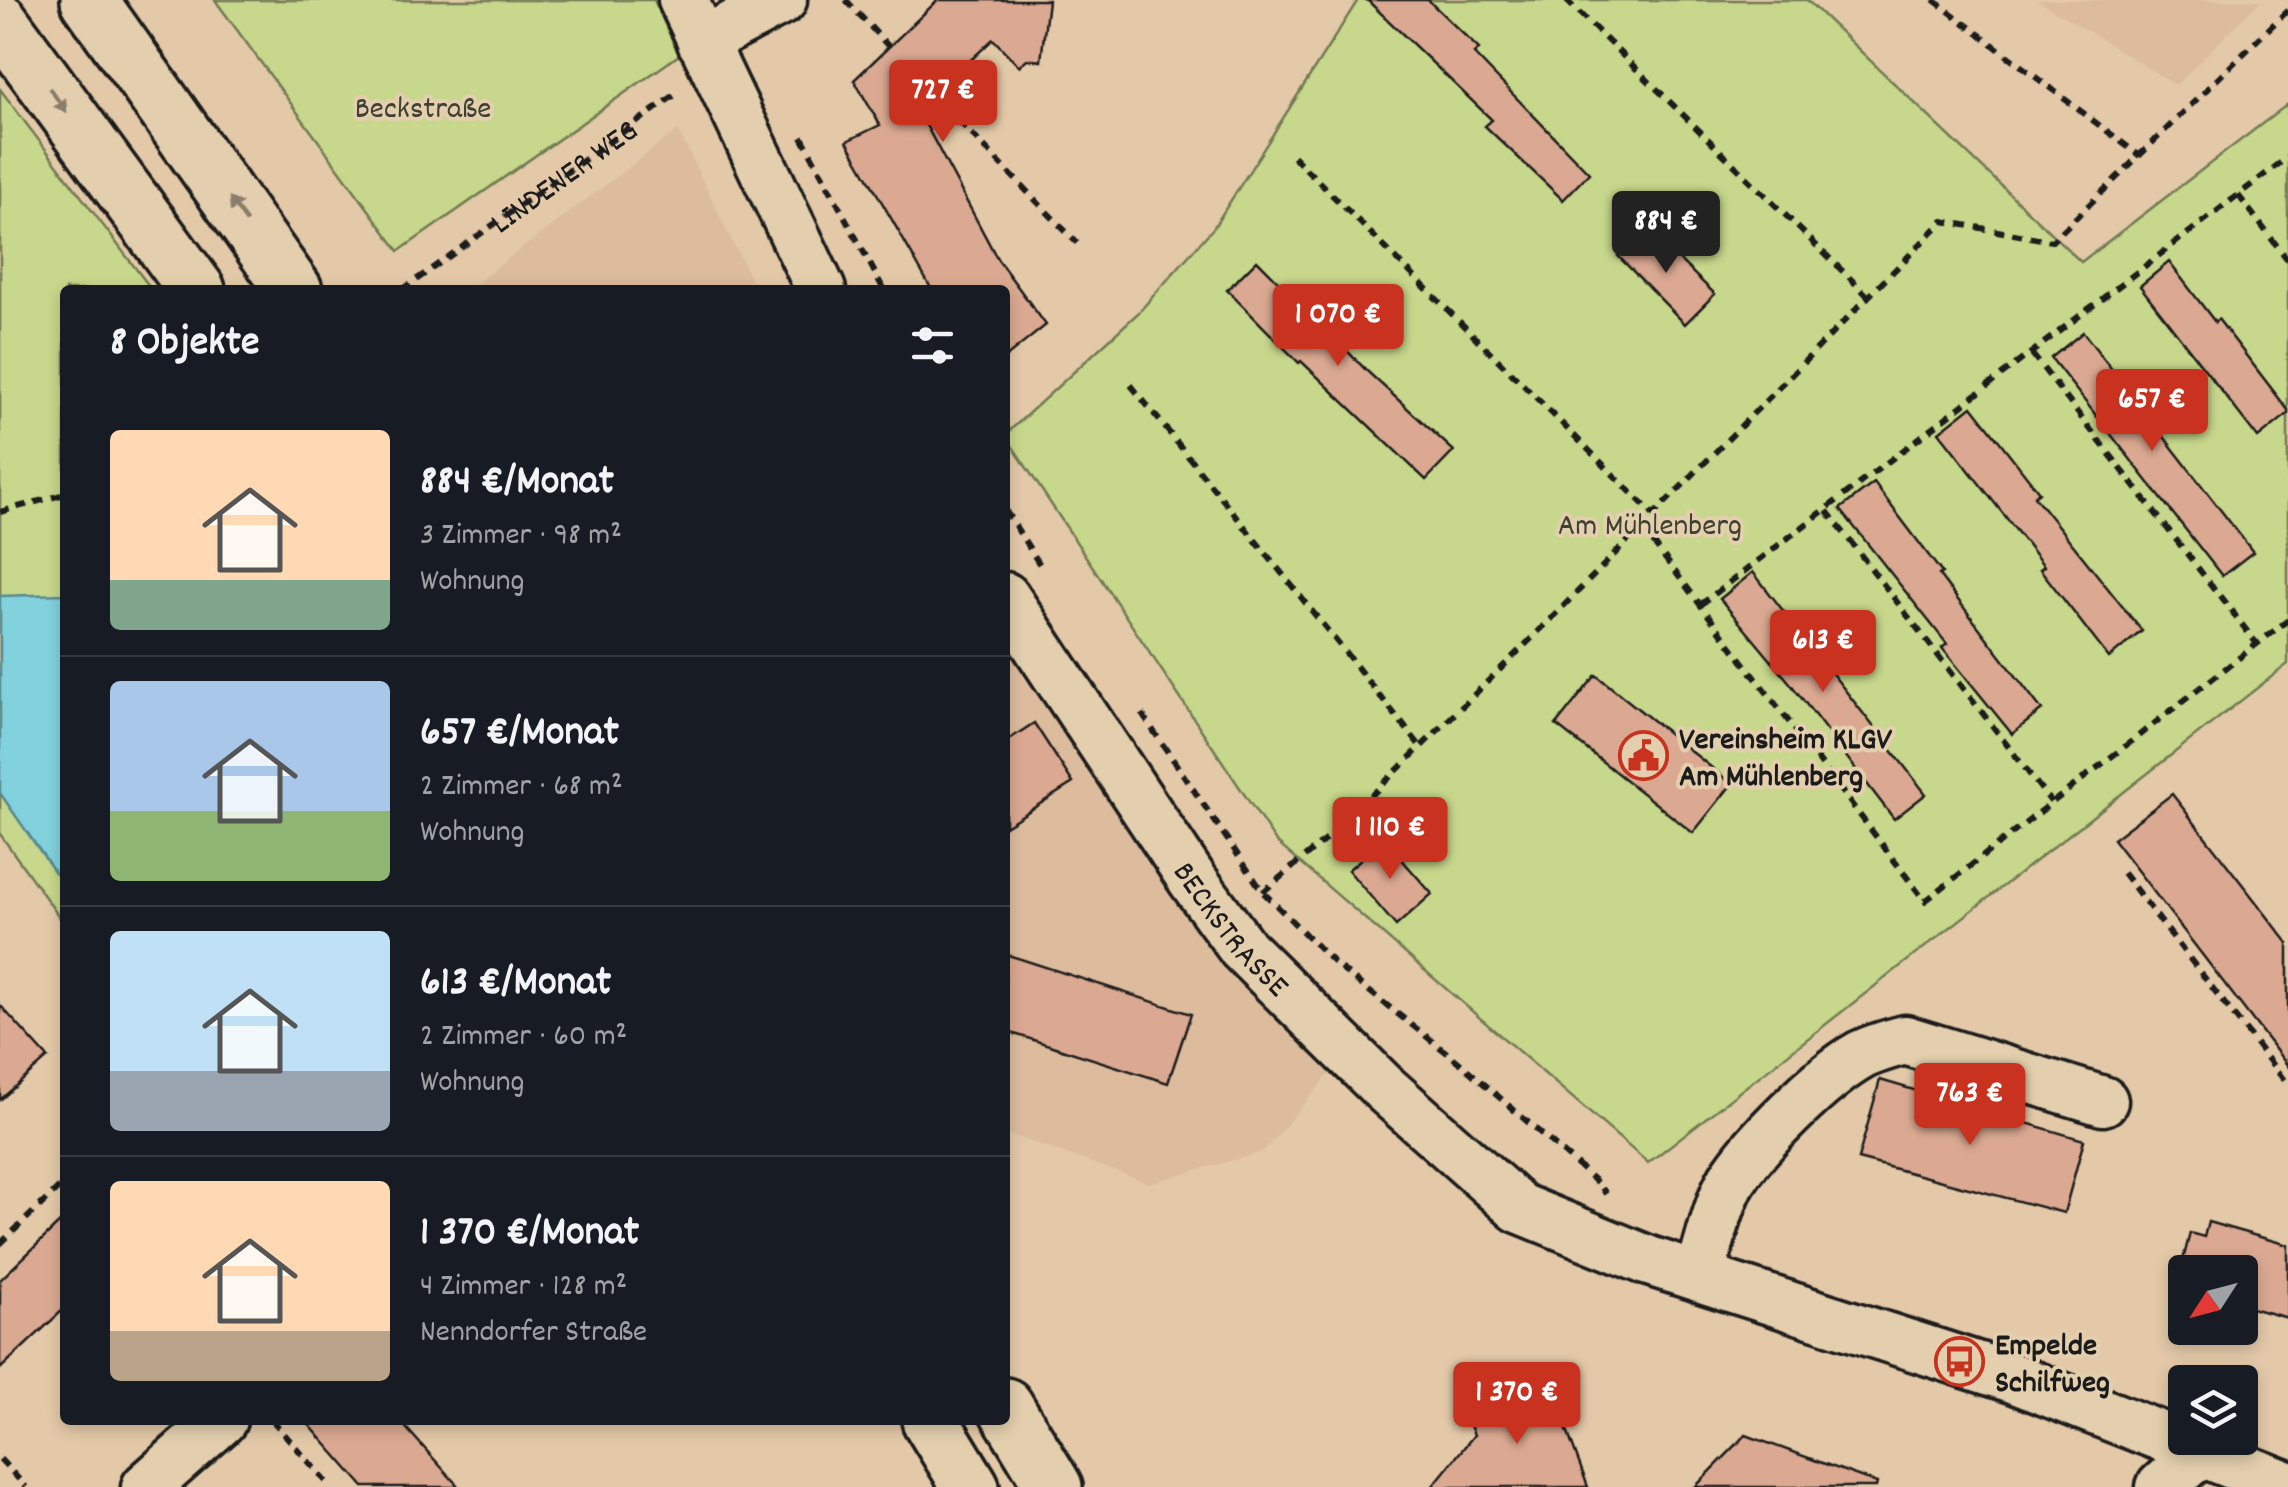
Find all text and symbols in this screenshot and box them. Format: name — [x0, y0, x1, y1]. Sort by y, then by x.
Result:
pin: 727 € — [873, 60, 1013, 145]
text: 727 € — [911, 69, 975, 115]
one-way arrow — [47, 87, 67, 113]
park label: Beckstraße — [355, 88, 491, 134]
street label: LINDENER WEG — [483, 110, 649, 248]
pin: 884 € — [1596, 191, 1736, 276]
one-way arrow — [229, 197, 248, 224]
text: 884 € — [1634, 200, 1698, 246]
pin: 1 070 € — [1246, 284, 1430, 369]
text: 1 070 € — [1295, 293, 1381, 339]
text: 8 Objekte — [110, 315, 259, 375]
icon: filters — [905, 318, 960, 373]
pin: 657 € — [2082, 369, 2222, 454]
text: 657 € — [2118, 378, 2186, 424]
text: 884 €/Monat — [420, 454, 614, 514]
icon: home — [190, 470, 310, 590]
park label: Am Mühlenberg — [1558, 505, 1742, 551]
text: 3 Zimmer · 98 m² — [420, 514, 622, 560]
text: Wohnung — [420, 560, 525, 606]
pin: 613 € — [1753, 610, 1893, 695]
text: 613 € — [1792, 619, 1854, 665]
text: 657 €/Monat — [420, 705, 619, 765]
place label: Vereinsheim KLGV Am Mühlenberg — [1679, 719, 1892, 802]
icon: home — [190, 721, 310, 841]
public building icon: Vereinsheim KLGV Am Mühlenberg — [1618, 729, 1670, 781]
text: 2 Zimmer · 68 m² — [420, 765, 623, 811]
pin: 1 110 € — [1298, 797, 1482, 882]
text: 1 110 € — [1355, 806, 1425, 852]
text: Wohnung — [420, 811, 525, 857]
street label: BECKSTRASSE — [1159, 854, 1298, 1010]
text: 613 €/Monat — [420, 955, 611, 1015]
icon: home — [190, 971, 310, 1091]
text: 2 Zimmer · 60 m² — [420, 1015, 627, 1061]
text: Wohnung — [420, 1061, 525, 1107]
pin: 763 € — [1900, 1063, 2040, 1148]
text: 763 € — [1936, 1072, 2004, 1118]
text: 1 370 €/Monat — [420, 1205, 639, 1265]
icon: home — [190, 1221, 310, 1341]
north arrow — [2168, 1255, 2258, 1345]
map controls — [2168, 1255, 2258, 1455]
text: 4 Zimmer · 128 m² — [420, 1265, 627, 1311]
text: Nenndorfer Straße — [420, 1311, 647, 1357]
place label: Empelde Schilfweg — [1995, 1325, 2110, 1408]
bus stop icon: Empelde Schilfweg — [1934, 1335, 1986, 1387]
pin: 1 370 € — [1425, 1362, 1609, 1447]
button: layers — [2168, 1365, 2258, 1455]
text: 1 370 € — [1475, 1371, 1559, 1417]

